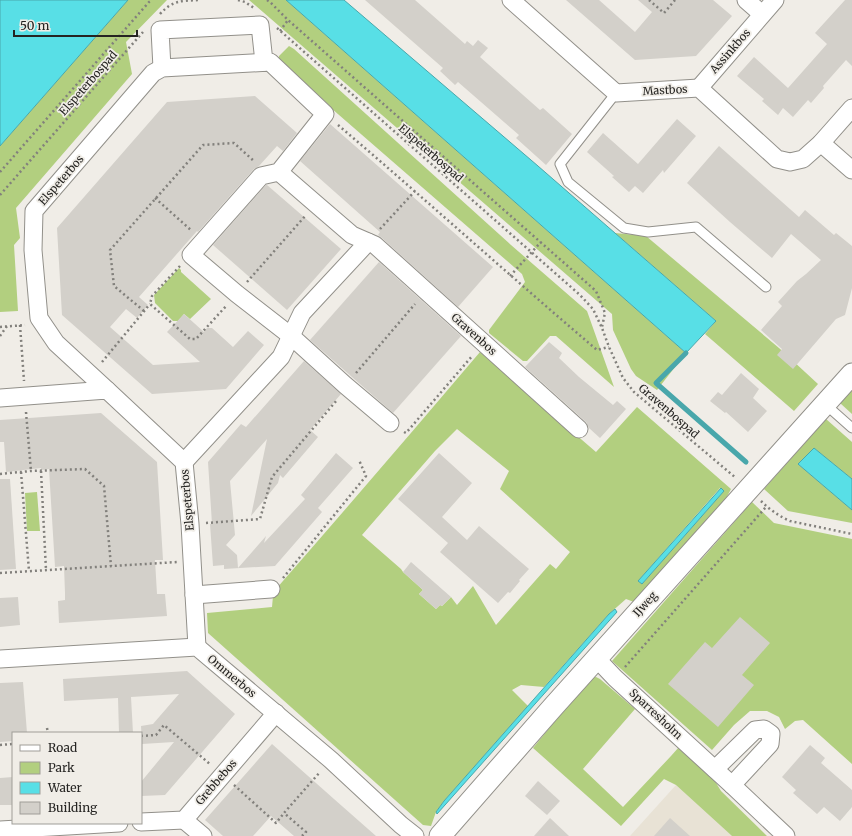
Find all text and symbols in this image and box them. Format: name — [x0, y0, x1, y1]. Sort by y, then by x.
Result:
scale bar — [14, 12, 137, 38]
text: 50 m — [20, 18, 49, 33]
street label: Assinkbos — [706, 26, 753, 77]
street label: Elspeterbospad — [56, 47, 120, 118]
street label: Mastbos — [642, 82, 688, 98]
street label: Elspeterbospad — [396, 121, 467, 185]
street label: Elspeterbos — [35, 152, 87, 208]
street label: Gravenbos — [448, 310, 500, 358]
street label: Gravenbospad — [636, 381, 702, 441]
street label: Elspeterbos — [177, 469, 197, 531]
street label: IJweg — [630, 588, 660, 620]
street label: Ommerbos — [205, 652, 259, 700]
street label: Sparresholm — [626, 686, 686, 742]
legend — [12, 732, 142, 824]
text: Road — [48, 740, 77, 755]
street label: Grebbebos — [192, 756, 240, 808]
text: Park — [48, 760, 75, 775]
text: Water — [47, 780, 83, 795]
text: Building — [48, 800, 98, 815]

